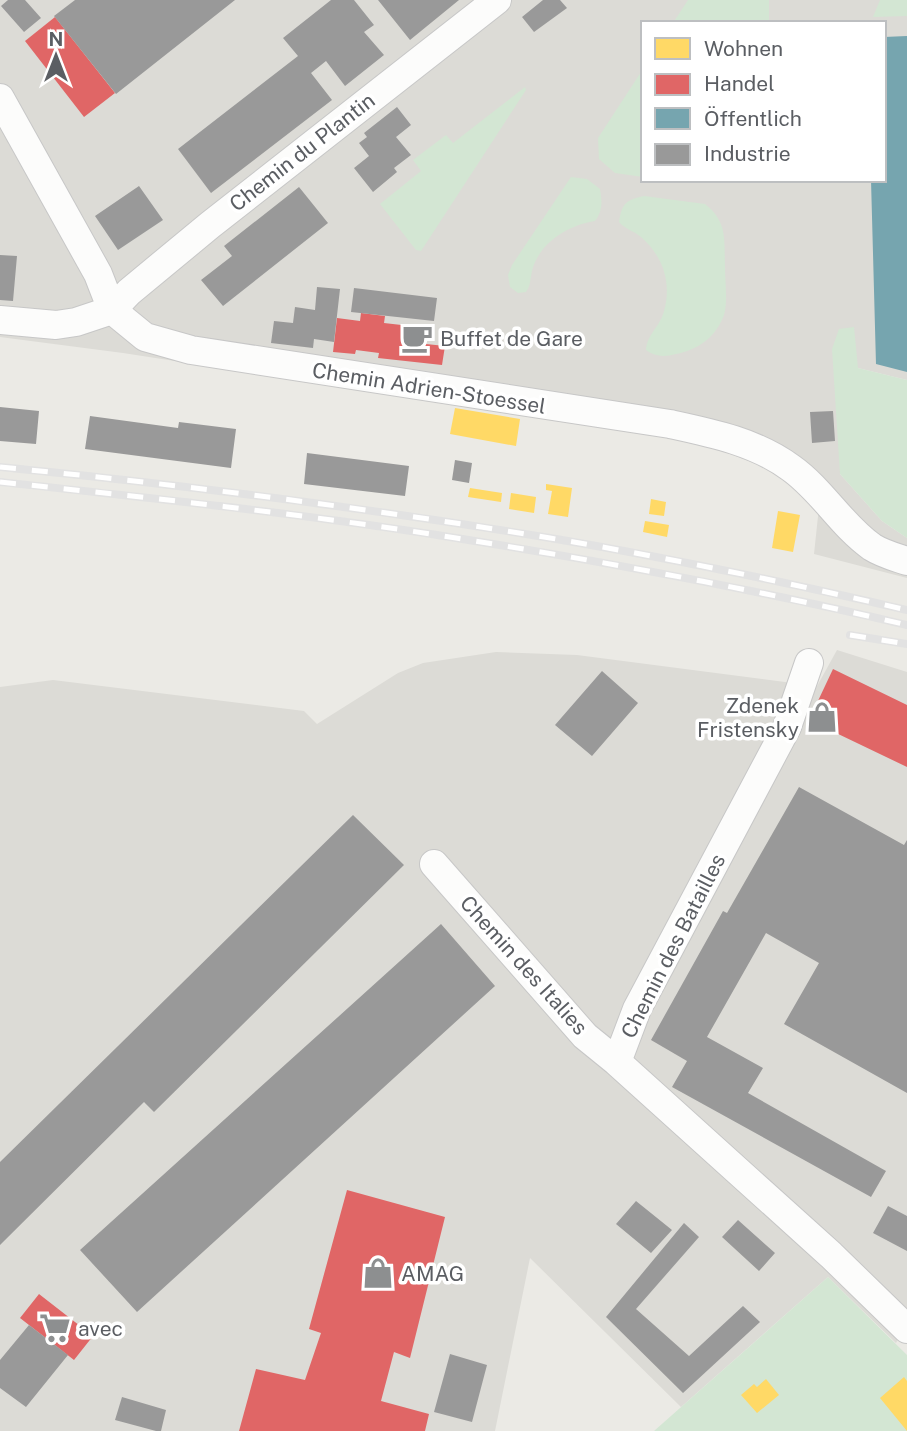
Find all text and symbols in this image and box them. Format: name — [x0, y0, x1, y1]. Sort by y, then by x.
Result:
north arrow — [21, 21, 91, 91]
legend — [641, 21, 886, 182]
text: N — [49, 28, 63, 50]
text: Wohnen — [704, 36, 783, 61]
text: Handel — [704, 71, 775, 96]
street label: Chemin du Plantin — [224, 88, 380, 216]
text: Öffentlich — [704, 106, 802, 131]
text: Industrie — [704, 141, 791, 166]
cafe icon: Buffet de Gare — [400, 321, 434, 355]
place label: Buffet de Gare — [440, 326, 583, 351]
street label: Chemin Adrien-Stoessel — [310, 357, 548, 419]
place label: Zdenek Fristensky — [697, 693, 799, 742]
shop icon: Zdenek Fristensky — [805, 700, 839, 734]
street label: Chemin des Batailles — [616, 850, 730, 1042]
street label: Chemin des Italies — [455, 890, 593, 1040]
shop icon: AMAG — [361, 1256, 395, 1290]
place label: AMAG — [401, 1261, 464, 1286]
supermarket icon: avec — [38, 1311, 72, 1345]
place label: avec — [78, 1316, 123, 1341]

